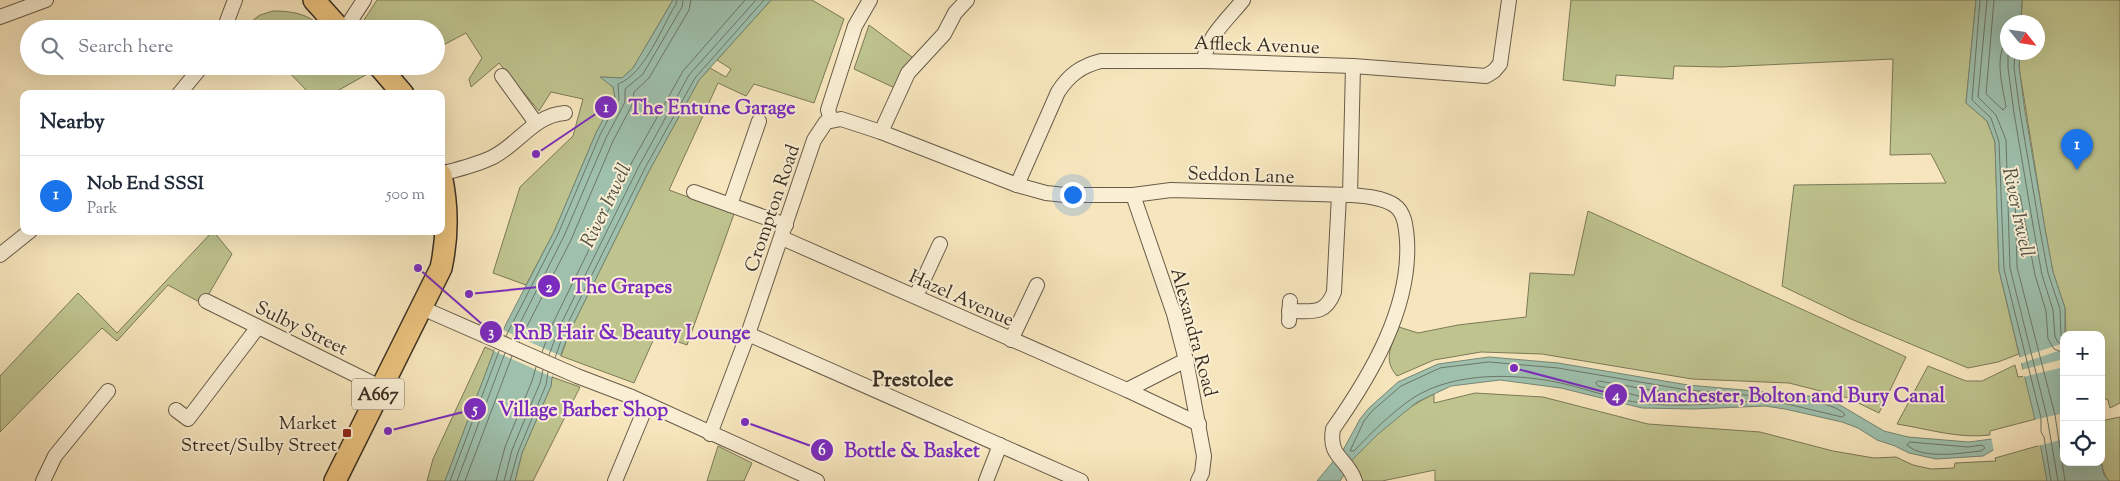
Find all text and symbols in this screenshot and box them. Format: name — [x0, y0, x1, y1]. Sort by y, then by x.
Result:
north arrow — [2000, 15, 2045, 60]
search box — [20, 20, 445, 75]
street label: Affleck Avenue — [1194, 31, 1320, 62]
icon: search — [38, 34, 66, 62]
text: Search here — [78, 34, 173, 61]
callout: The Entune Garage — [594, 90, 806, 125]
text: The Entune Garage — [628, 95, 796, 124]
text: 1 — [603, 98, 609, 119]
text: Nearby — [40, 108, 105, 138]
pin: 1 — [2061, 129, 2093, 170]
street label: Crompton Road — [739, 141, 808, 276]
water label: River Irwell — [574, 159, 640, 253]
street label: Seddon Lane — [1187, 161, 1295, 192]
water label: River Irwell — [1993, 165, 2040, 260]
text: Nob End SSSI — [87, 171, 204, 198]
your location — [1060, 182, 1086, 208]
text: 1 — [53, 184, 59, 207]
text: 500 m — [386, 184, 425, 207]
text: Park — [87, 198, 118, 221]
street label: Hazel Avenue — [904, 264, 1018, 335]
street label: Alexandra Road — [1162, 265, 1223, 400]
callout: The Grapes — [536, 269, 682, 304]
text: The Grapes — [572, 274, 672, 303]
text: 2 — [545, 278, 553, 299]
street label: Sulby Street — [250, 295, 352, 364]
callout: RnB Hair & Beauty Lounge — [478, 314, 761, 349]
text: RnB Hair & Beauty Lounge — [513, 320, 751, 349]
text: 3 — [488, 323, 494, 344]
map controls — [2060, 331, 2105, 466]
button: + — [2060, 331, 2105, 376]
district label: Prestolee — [872, 366, 954, 396]
button: − — [2060, 376, 2105, 421]
road number: A667 — [352, 378, 404, 409]
callout: Manchester, Bolton and Bury Canal — [1603, 378, 1955, 413]
text: Manchester, Bolton and Bury Canal — [1639, 383, 1946, 412]
text: 4 — [1611, 386, 1620, 407]
callout: Village Barber Shop — [463, 391, 678, 426]
text: Village Barber Shop — [498, 397, 668, 426]
text: 5 — [471, 400, 478, 421]
place label: Market Street/Sulby Street — [181, 411, 337, 460]
button: locate — [2060, 421, 2105, 466]
marker: Market Street/Sulby Street — [341, 427, 353, 439]
callout: Bottle & Basket — [810, 432, 990, 467]
text: Bottle & Basket — [844, 438, 980, 467]
text: 6 — [818, 441, 826, 462]

